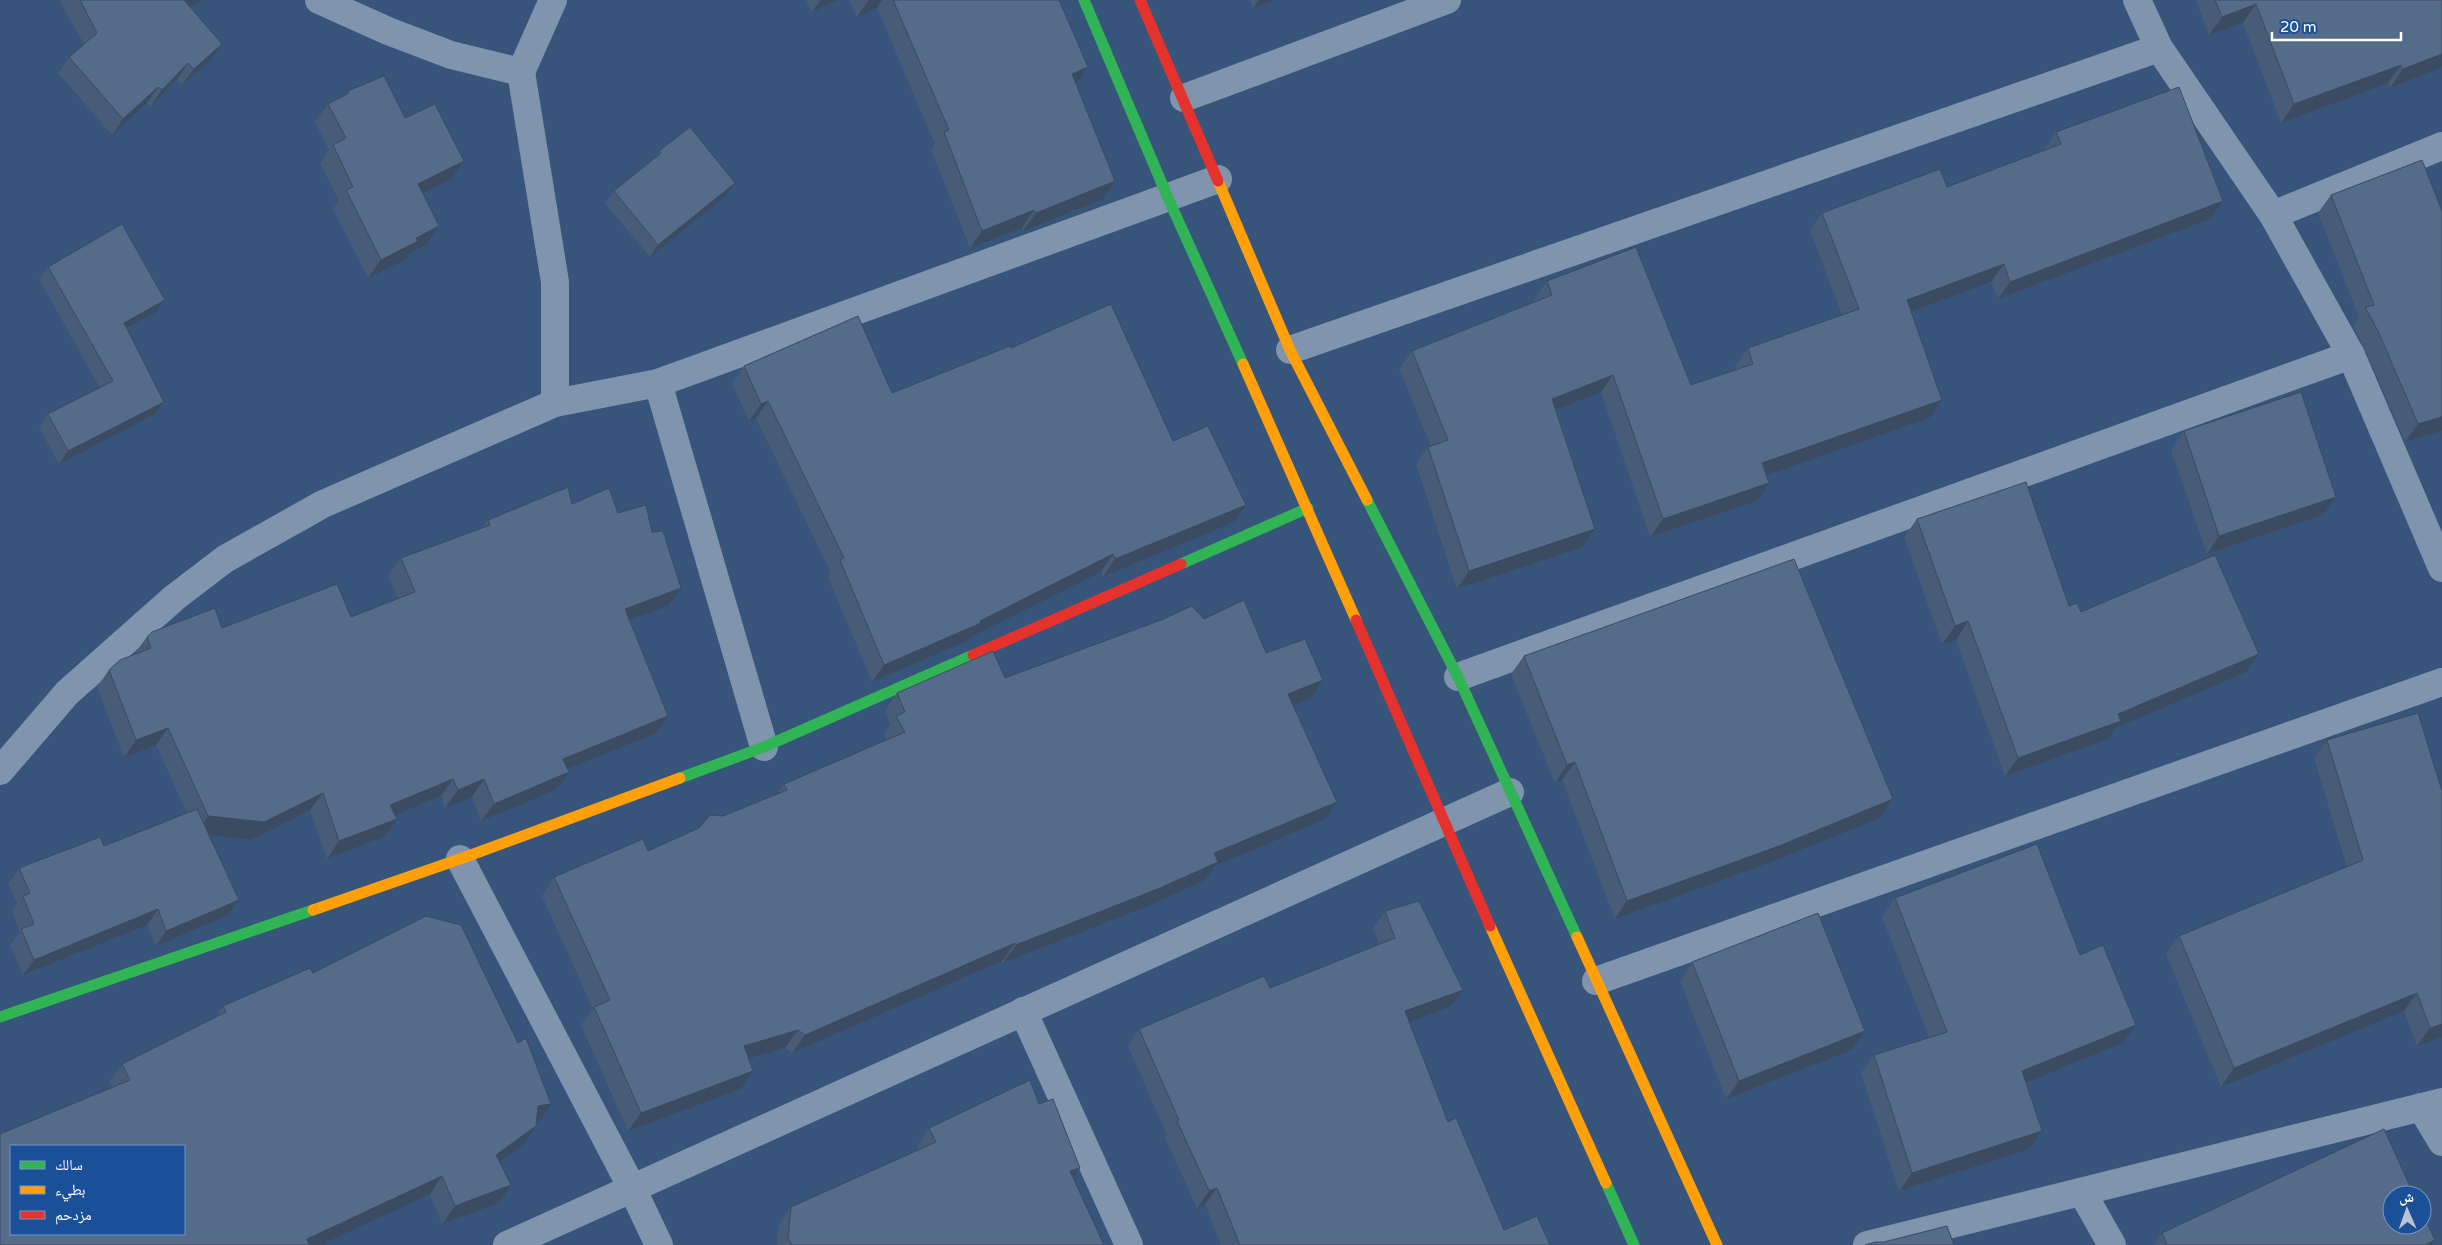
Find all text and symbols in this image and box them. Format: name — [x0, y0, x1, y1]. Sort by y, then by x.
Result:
scale bar — [2272, 10, 2401, 42]
text: 20 m — [2280, 18, 2317, 36]
legend — [10, 1145, 185, 1235]
text: سالك — [55, 1156, 83, 1174]
text: بطيء — [55, 1181, 85, 1202]
north arrow — [2382, 1185, 2432, 1235]
text: ش — [2399, 1189, 2414, 1206]
text: مزدحم — [55, 1206, 92, 1225]

